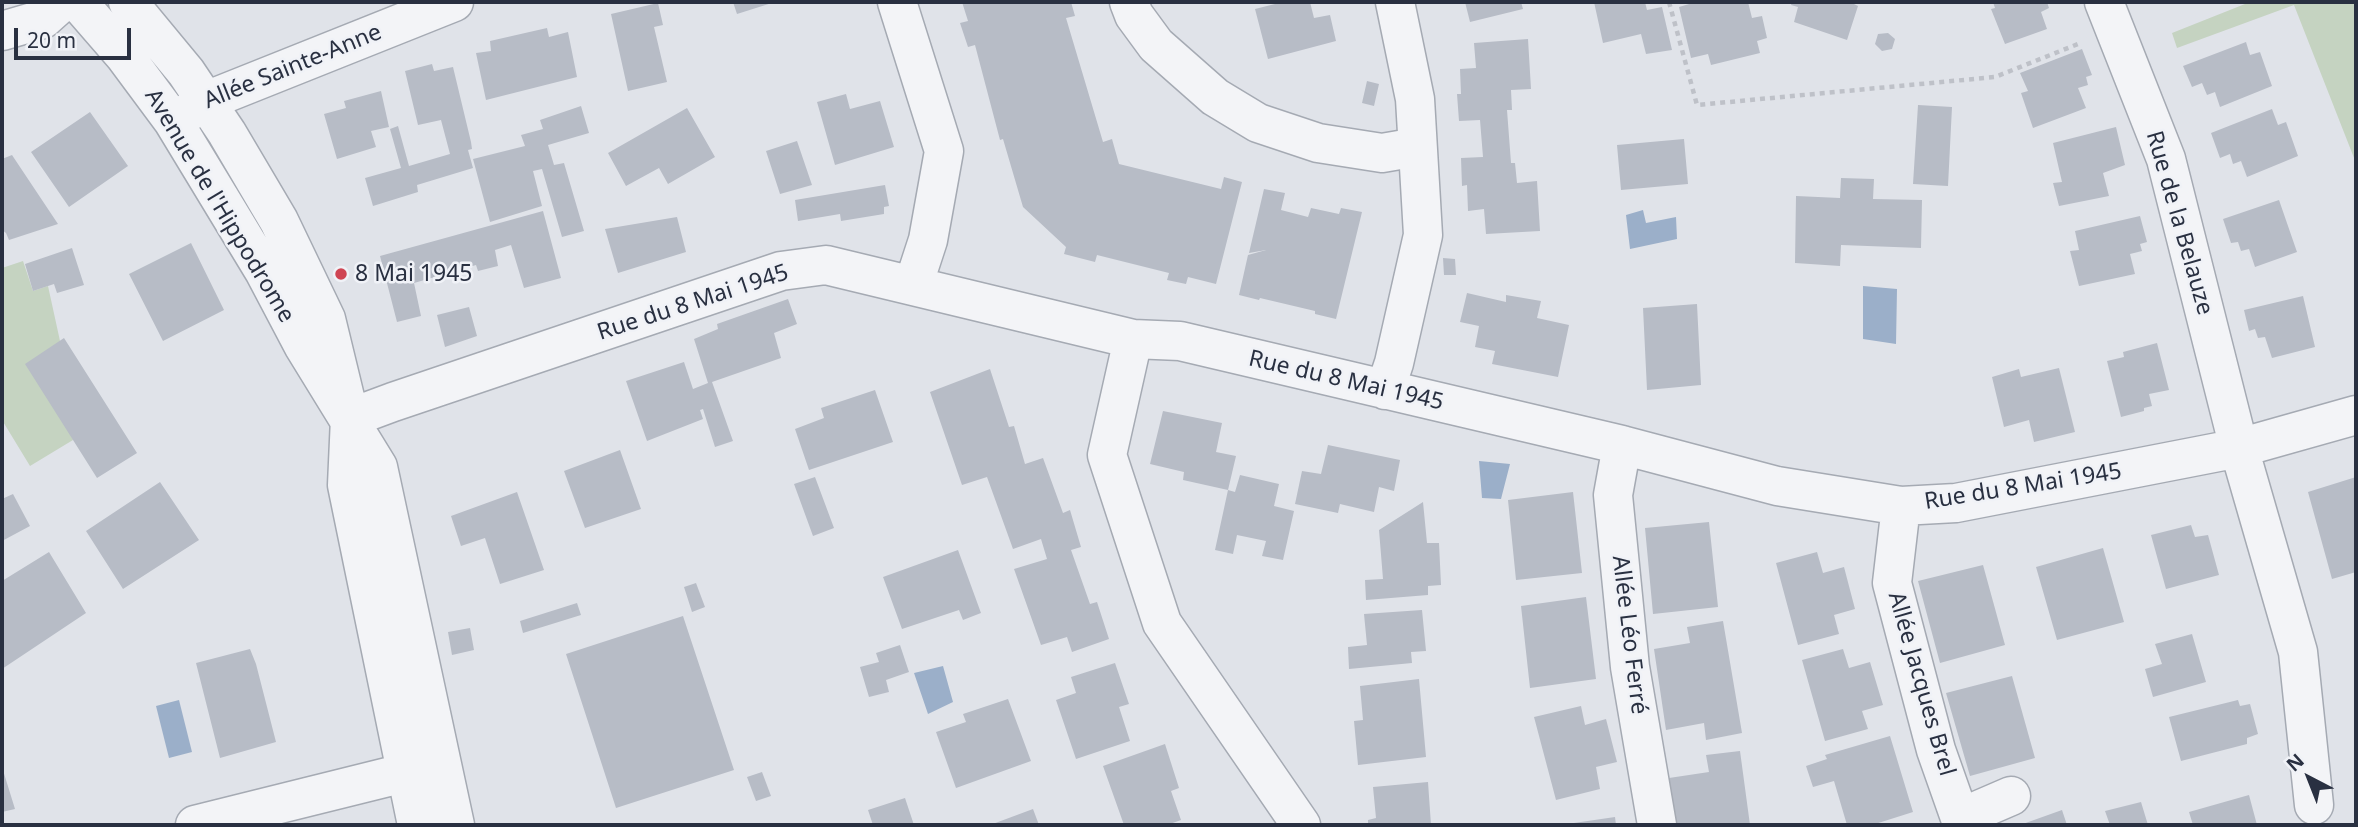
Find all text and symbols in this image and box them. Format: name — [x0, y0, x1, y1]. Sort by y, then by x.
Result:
scale bar — [18, 14, 135, 58]
street label: Allée Sainte-Anne — [200, 19, 386, 115]
text: 20 m — [27, 26, 76, 54]
street label: Avenue de l'Hippodrome — [138, 84, 300, 328]
street label: Rue de la Belauze — [2140, 128, 2218, 318]
street label: Rue du 8 Mai 1945 — [594, 259, 792, 347]
place label: 8 Mai 1945 — [355, 260, 472, 288]
marker: 8 Mai 1945 — [333, 266, 349, 282]
street label: Rue du 8 Mai 1945 — [1246, 345, 1446, 417]
street label: Rue du 8 Mai 1945 — [1922, 458, 2124, 516]
street label: Allée Léo Ferré — [1606, 554, 1652, 716]
street label: Allée Jacques Brel — [1882, 589, 1960, 779]
north arrow — [2274, 743, 2344, 813]
text: N — [2281, 748, 2309, 777]

